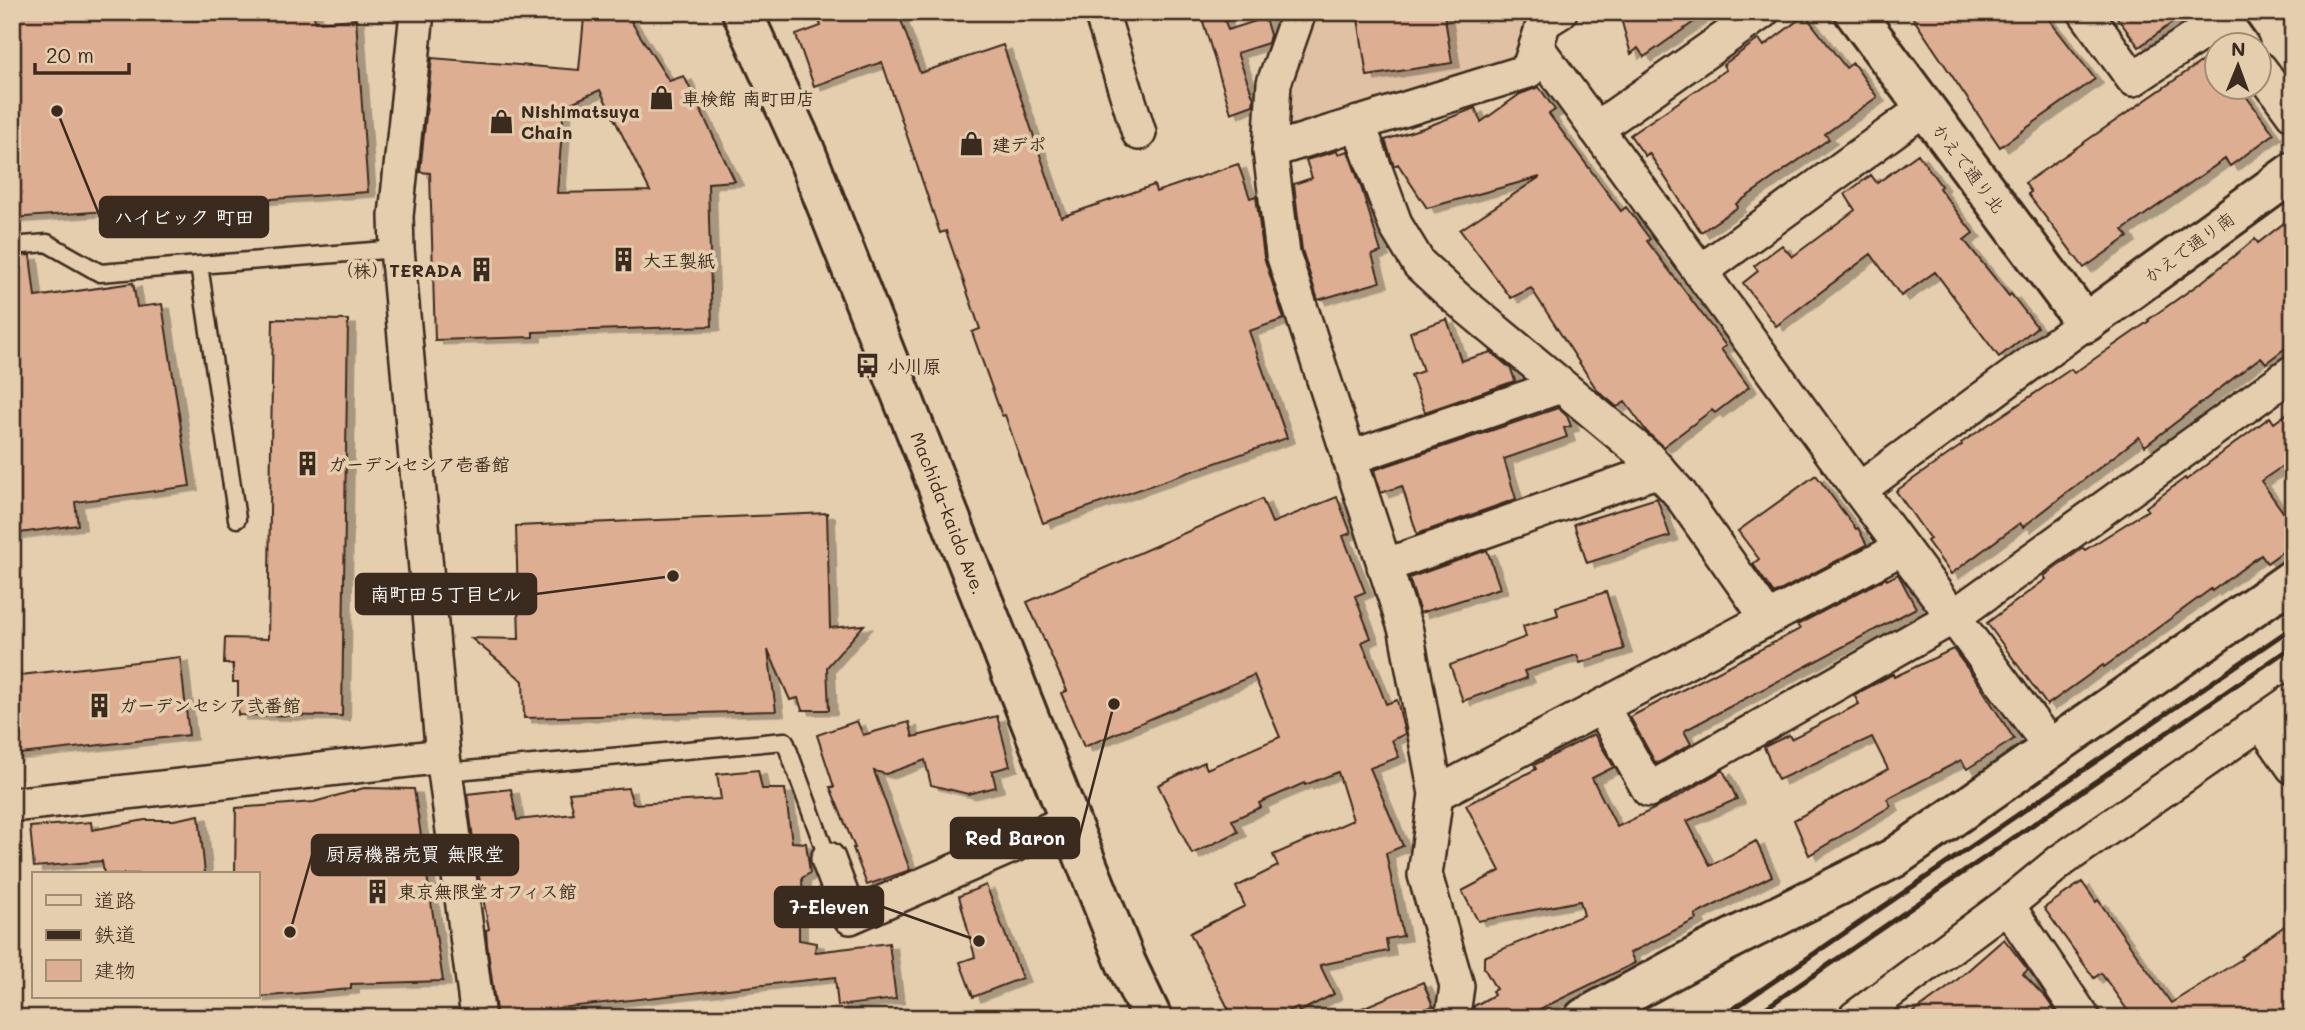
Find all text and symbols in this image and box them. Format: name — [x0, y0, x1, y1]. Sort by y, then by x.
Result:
scale bar — [35, 32, 130, 76]
north arrow — [2204, 32, 2274, 102]
text: N — [2231, 36, 2246, 61]
text: 20 m — [46, 41, 94, 68]
shop icon: 車検館 南町田店 — [648, 84, 676, 112]
place label: 車検館 南町田店 — [682, 86, 814, 110]
place label: Nishimatsuya Chain — [521, 99, 640, 144]
shop icon: Nishimatsuya Chain — [487, 107, 515, 135]
street label: かえで通り北 — [1927, 118, 2011, 218]
shop icon: 建デポ — [958, 130, 986, 158]
place label: 建デポ — [992, 132, 1046, 156]
callout: ハイビック 町田 — [100, 197, 268, 237]
text: ハイビック 町田 — [114, 204, 254, 229]
street label: かえで通り南 — [2139, 206, 2239, 288]
building icon: 大王製紙 — [609, 246, 637, 274]
place label: 大王製紙 — [643, 248, 715, 272]
building icon: （株）TERADA — [468, 256, 496, 284]
place label: （株）TERADA — [335, 258, 462, 282]
bus stop icon: 小川原 — [853, 352, 881, 380]
place label: 小川原 — [887, 354, 941, 378]
street label: Machida-kaido Ave. — [905, 428, 991, 598]
building icon: ガーデンセシア壱番館 — [294, 450, 322, 478]
place label: ガーデンセシア壱番館 — [328, 452, 509, 476]
callout: 南町田５丁目ビル — [356, 574, 536, 614]
text: 南町田５丁目ビル — [370, 581, 522, 606]
building icon: ガーデンセシア弐番館 — [85, 691, 113, 719]
place label: ガーデンセシア弐番館 — [119, 693, 300, 717]
callout: Red Baron — [951, 818, 1079, 858]
text: Red Baron — [965, 825, 1065, 850]
callout: 厨房機器売買 無限堂 — [312, 835, 518, 875]
text: 厨房機器売買 無限堂 — [326, 841, 504, 866]
legend — [32, 872, 259, 998]
building icon: 東京無限堂オフィス館 — [364, 877, 392, 905]
place label: 東京無限堂オフィス館 — [398, 879, 577, 903]
text: 道路 — [94, 886, 136, 913]
callout: 7-Eleven — [775, 887, 883, 927]
text: 7-Eleven — [789, 894, 869, 919]
text: 鉄道 — [94, 920, 136, 947]
text: 建物 — [94, 956, 136, 983]

